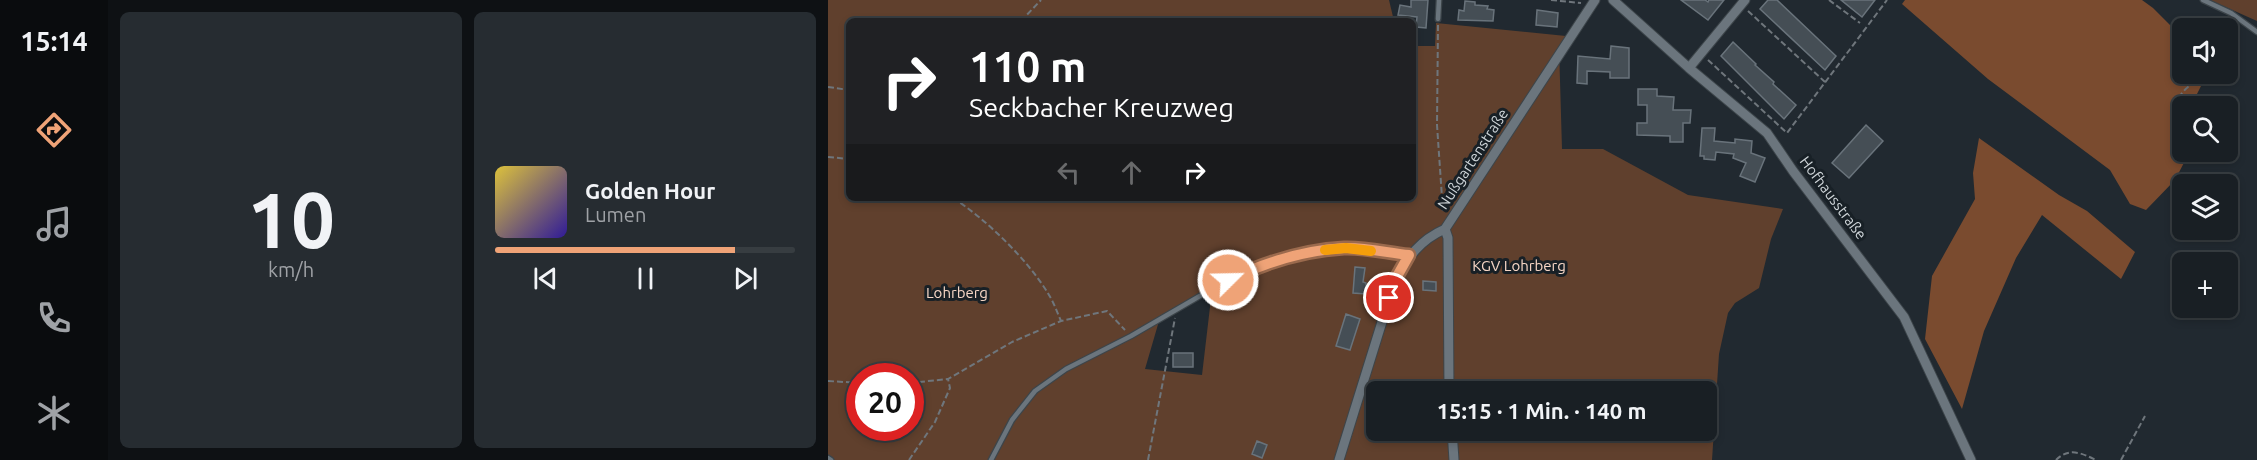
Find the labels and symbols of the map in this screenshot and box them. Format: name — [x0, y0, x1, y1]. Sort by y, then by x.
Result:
street label: Nußgartenstraße — [1434, 105, 1511, 212]
street label: Hofhausstraße — [1797, 153, 1870, 243]
position arrow — [1196, 248, 1260, 312]
park label: KGV Lohrberg — [1472, 257, 1566, 274]
pin — [1363, 272, 1414, 323]
park label: Lohrberg — [926, 284, 988, 301]
speed limit sign: 20 — [846, 363, 924, 441]

